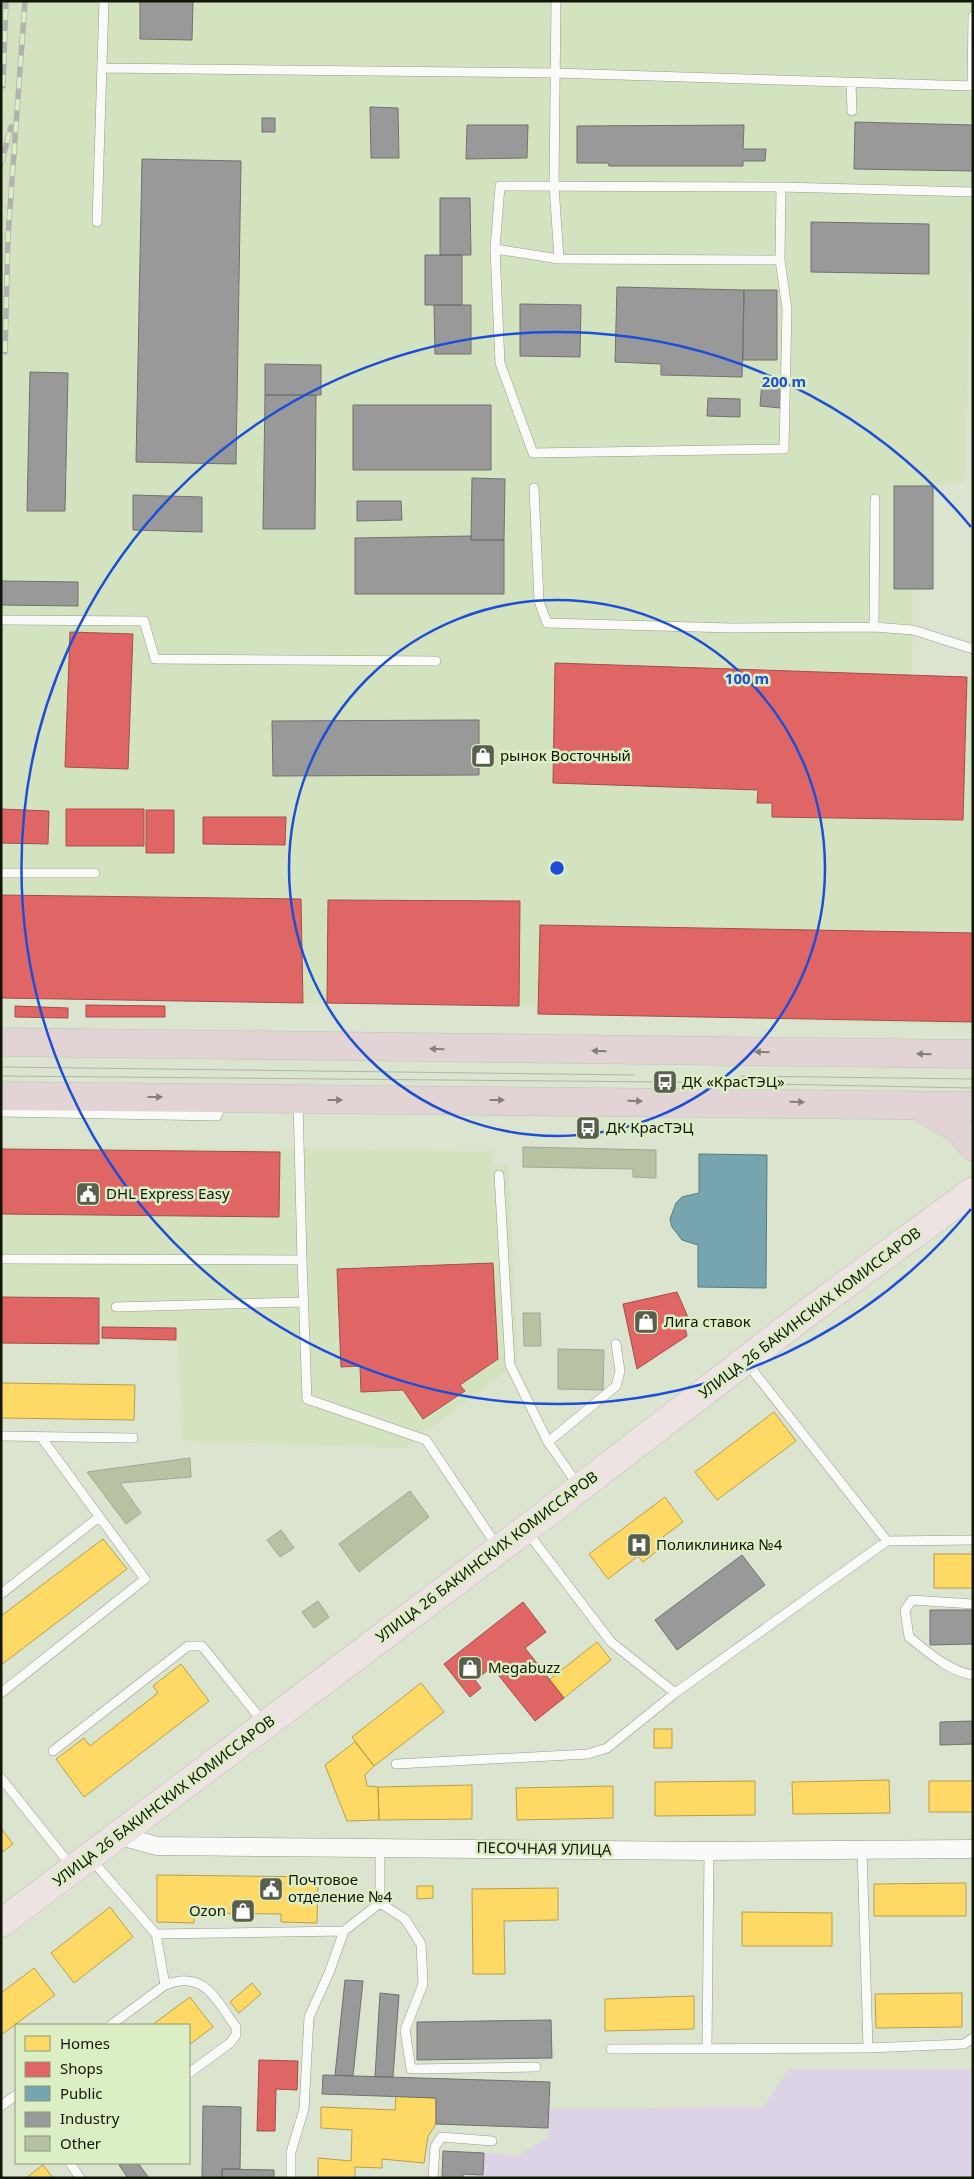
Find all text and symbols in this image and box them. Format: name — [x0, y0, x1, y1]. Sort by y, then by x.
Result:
text: 200 m — [762, 371, 806, 391]
text: 100 m — [725, 668, 769, 688]
shop icon: рынок Восточный — [470, 743, 496, 769]
place label: рынок Восточный — [500, 745, 631, 765]
centre of rings — [548, 859, 566, 877]
one-way arrow — [428, 1045, 444, 1053]
one-way arrow — [591, 1047, 607, 1055]
one-way arrow — [753, 1048, 769, 1056]
one-way arrow — [916, 1050, 932, 1058]
bus stop icon: ДК «КрасТЭЦ» — [652, 1069, 678, 1095]
place label: ДК «КрасТЭЦ» — [682, 1071, 785, 1091]
one-way arrow — [147, 1093, 163, 1101]
one-way arrow — [327, 1096, 343, 1104]
one-way arrow — [490, 1096, 506, 1104]
one-way arrow — [627, 1097, 643, 1105]
one-way arrow — [789, 1099, 805, 1107]
bus stop icon: ДК КрасТЭЦ — [575, 1115, 601, 1141]
place label: ДК КрасТЭЦ — [606, 1117, 693, 1137]
public building icon: DHL Express Easy — [75, 1181, 101, 1207]
place label: DHL Express Easy — [106, 1183, 230, 1203]
street label: УЛИЦА 26 БАКИНСКИХ КОМИССАРОВ — [694, 1222, 924, 1402]
shop icon: Лига ставок — [633, 1309, 659, 1335]
place label: Лига ставок — [664, 1311, 751, 1331]
street label: УЛИЦА 26 БАКИНСКИХ КОМИССАРОВ — [371, 1466, 601, 1646]
hospital icon: Поликлиника №4 — [626, 1532, 652, 1558]
place label: Поликлиника №4 — [656, 1534, 783, 1554]
shop icon: Megabuzz — [457, 1655, 483, 1681]
place label: Megabuzz — [488, 1657, 560, 1677]
street label: УЛИЦА 26 БАКИНСКИХ КОМИССАРОВ — [48, 1710, 278, 1890]
street label: ПЕСОЧНАЯ УЛИЦА — [477, 1837, 612, 1859]
place label: Почтовое отделение №4 — [288, 1869, 393, 1906]
public building icon: Почтовое отделение №4 — [258, 1876, 284, 1902]
shop icon: Ozon — [230, 1898, 256, 1924]
place label: Ozon — [189, 1900, 226, 1920]
legend — [15, 2024, 190, 2164]
text: Homes — [60, 2033, 110, 2053]
text: Shops — [60, 2058, 103, 2078]
text: Public — [60, 2083, 103, 2103]
text: Industry — [60, 2108, 120, 2128]
text: Other — [60, 2133, 101, 2153]

